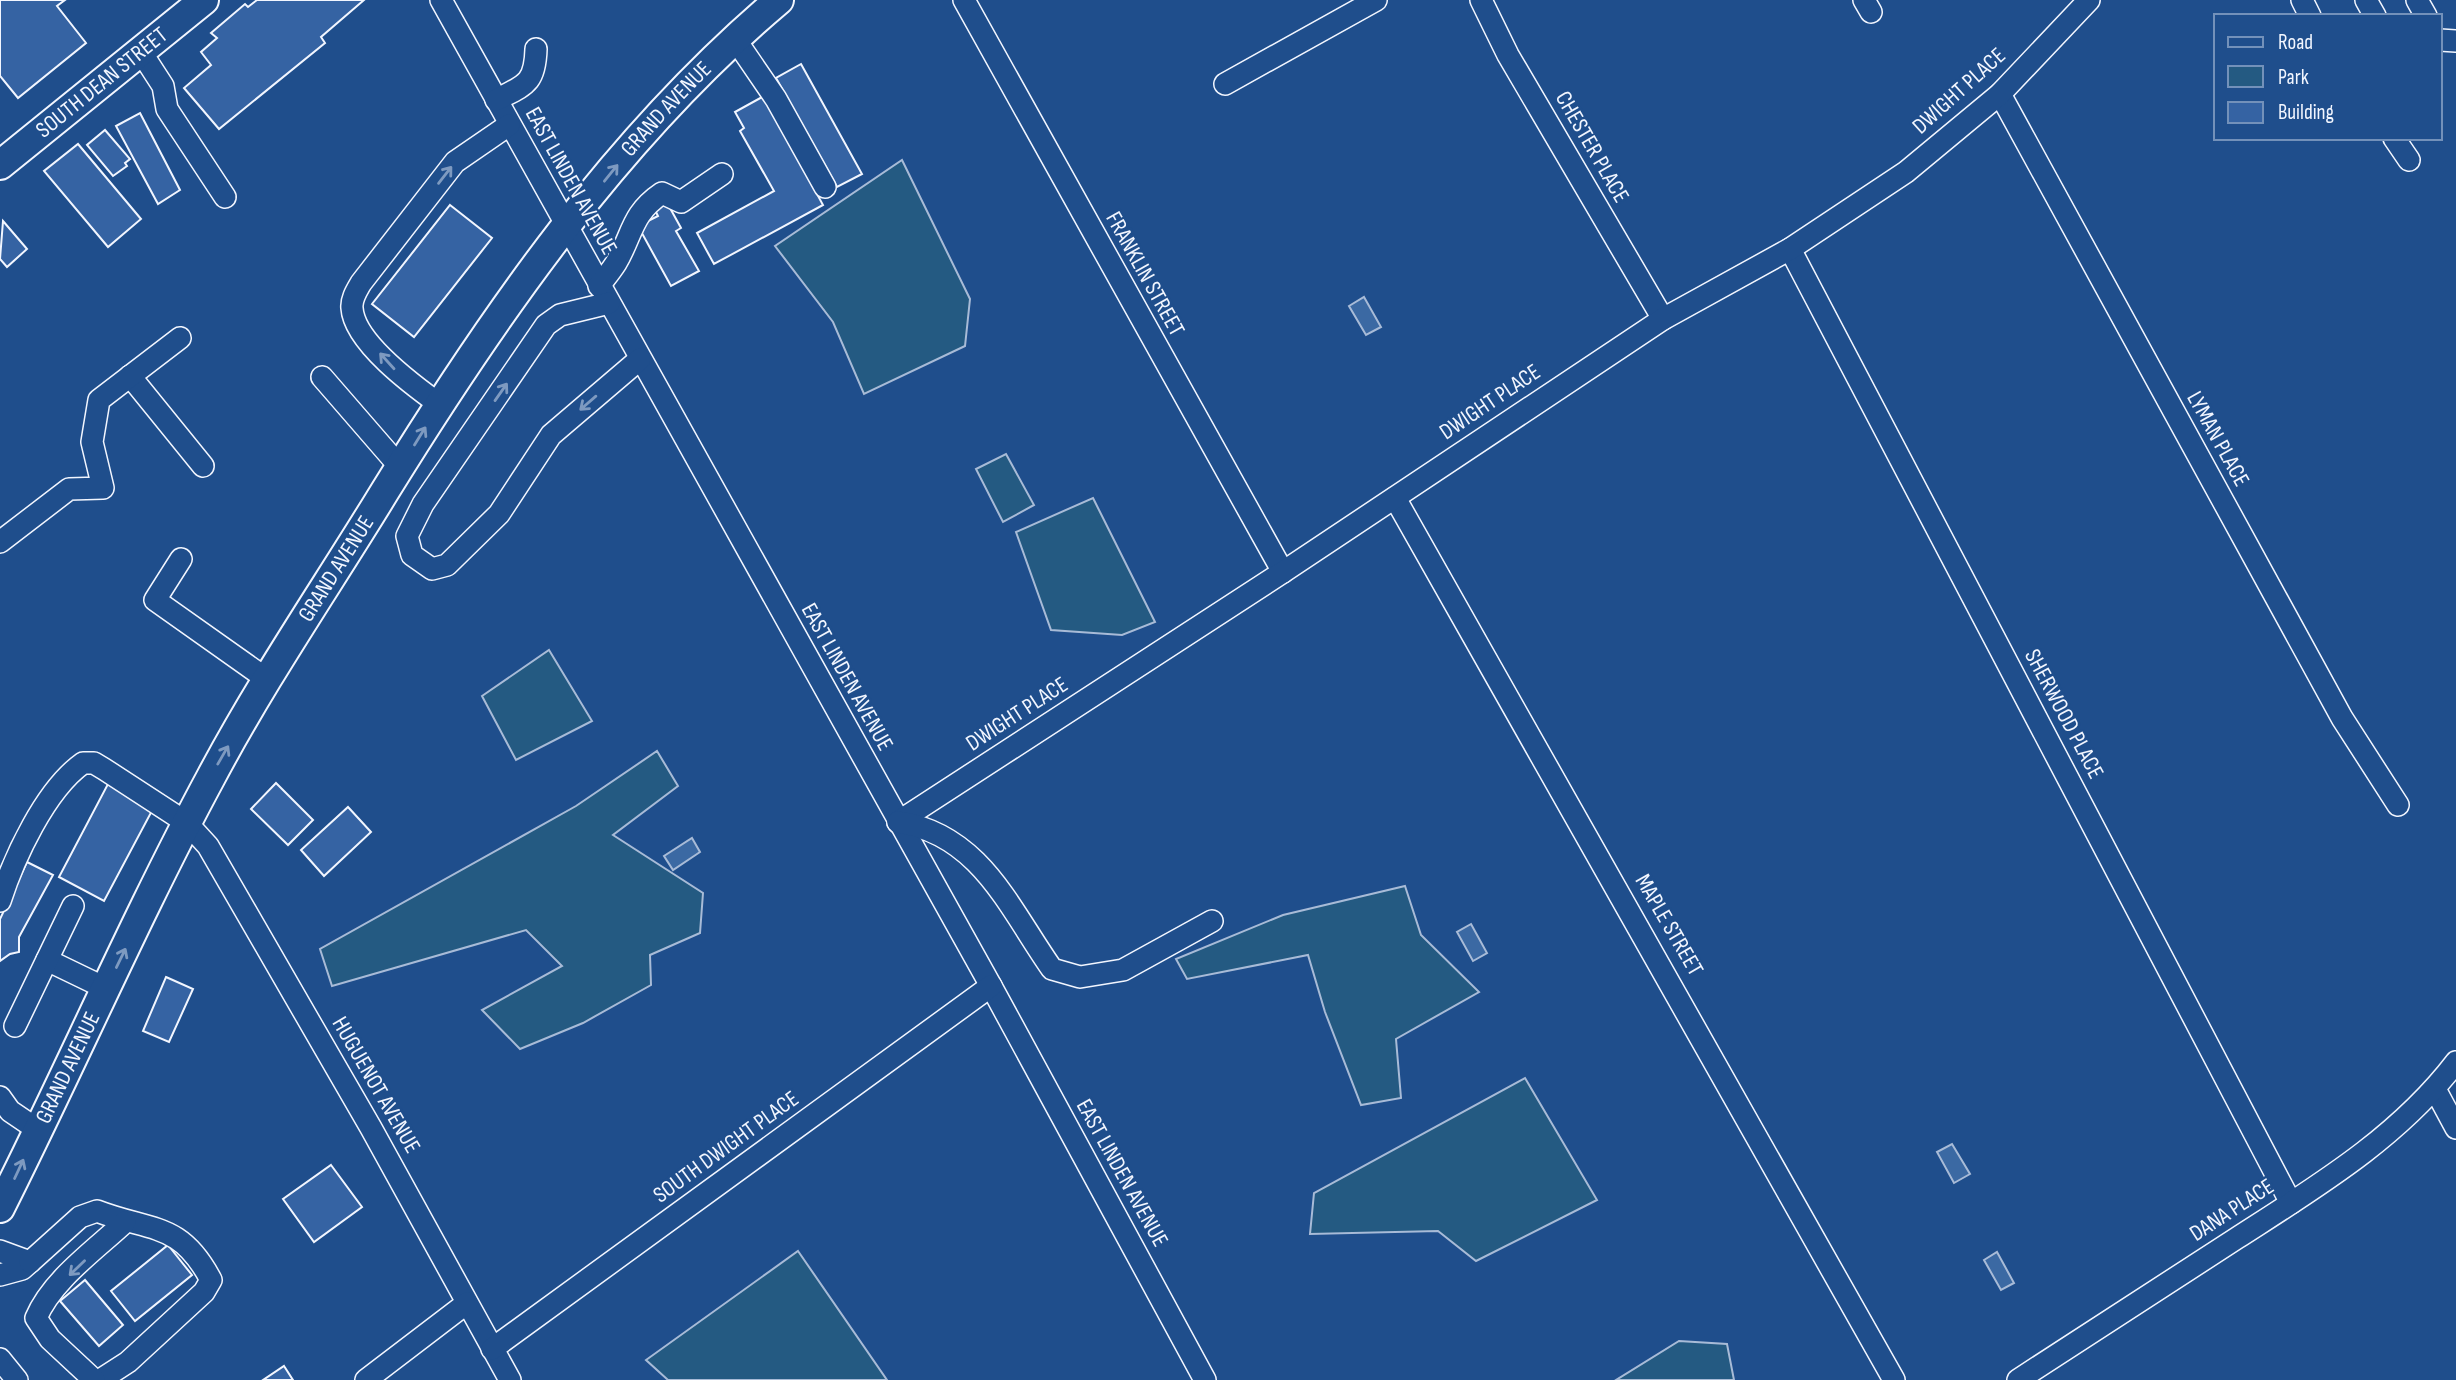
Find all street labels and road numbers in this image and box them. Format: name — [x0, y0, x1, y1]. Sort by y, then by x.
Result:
street label: SOUTH DEAN STREET — [30, 21, 173, 144]
street label: DWIGHT PLACE — [1907, 42, 2011, 140]
street label: GRAND AVENUE — [615, 55, 717, 162]
street label: CHESTER PLACE — [1549, 86, 1635, 208]
street label: EAST LINDEN AVENUE — [519, 102, 623, 260]
street label: FRANKLIN STREET — [1099, 207, 1191, 341]
street label: DWIGHT PLACE — [1434, 358, 1546, 446]
street label: LYMAN PLACE — [2180, 387, 2256, 491]
street label: GRAND AVENUE — [292, 510, 380, 627]
street label: EAST LINDEN AVENUE — [795, 598, 899, 756]
street label: SHERWOOD PLACE — [2018, 644, 2110, 784]
street label: DWIGHT PLACE — [961, 671, 1073, 757]
street label: MAPLE STREET — [1629, 869, 1709, 981]
street label: GRAND AVENUE — [30, 1007, 106, 1128]
street label: HUGUENOT AVENUE — [326, 1012, 426, 1158]
street label: SOUTH DWIGHT PLACE — [648, 1085, 804, 1209]
street label: EAST LINDEN AVENUE — [1070, 1094, 1174, 1252]
street label: DANA PLACE — [2185, 1172, 2279, 1248]

